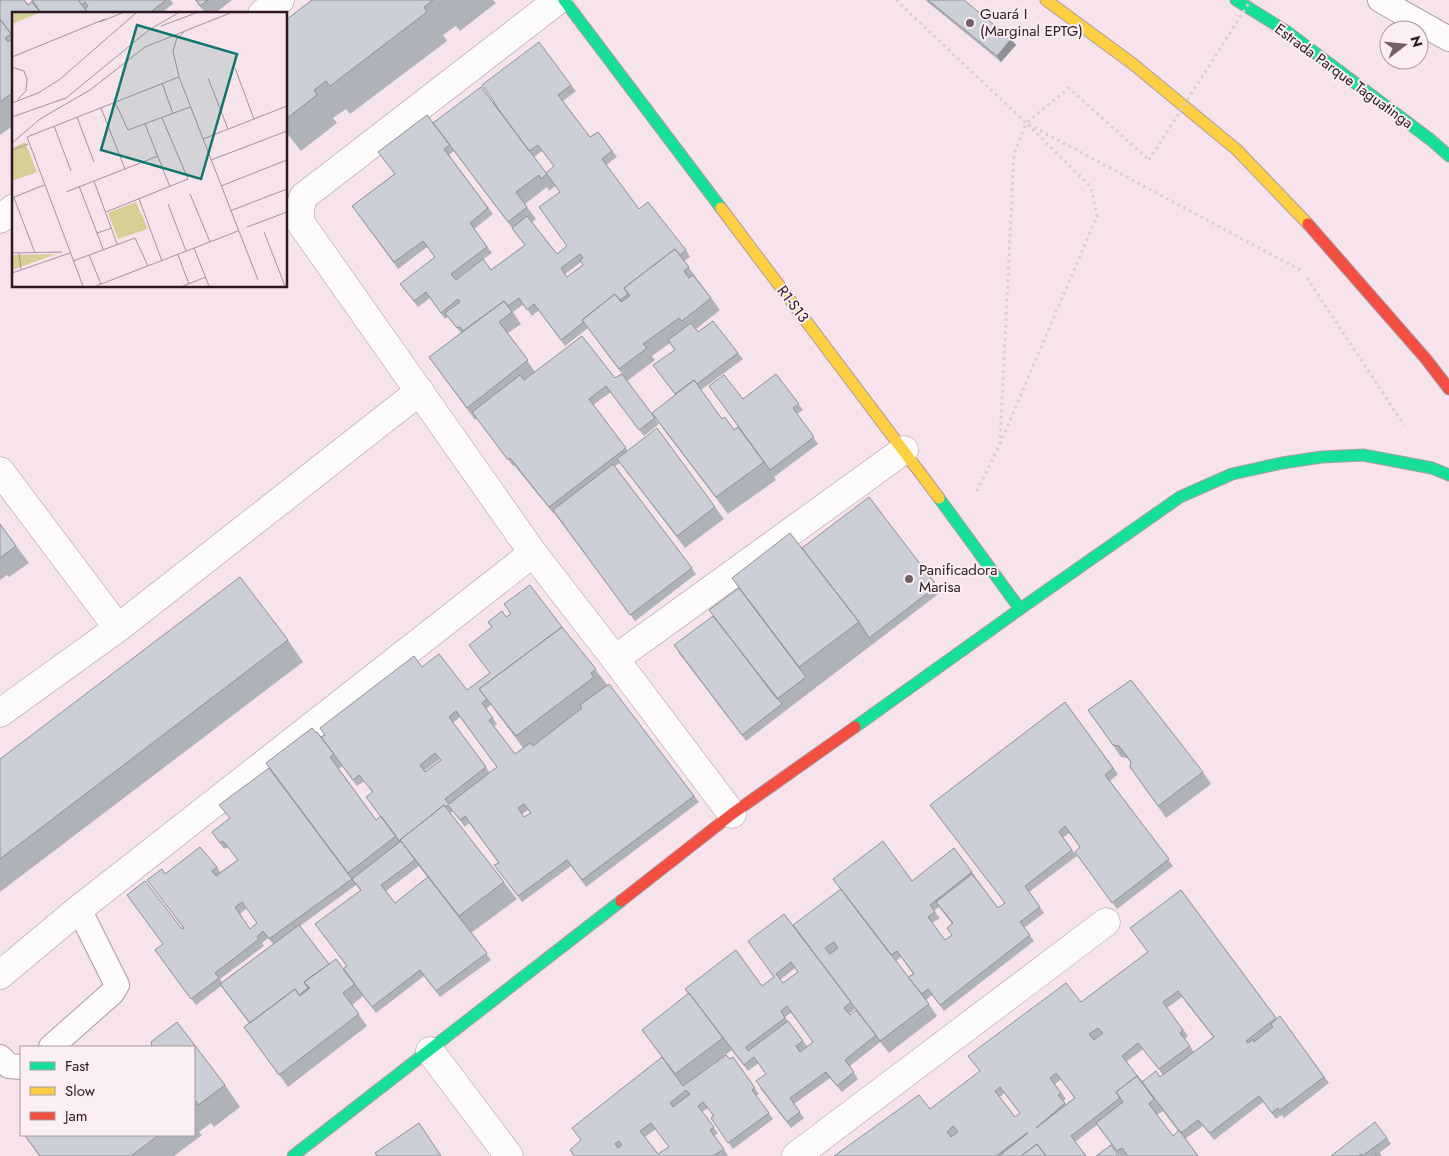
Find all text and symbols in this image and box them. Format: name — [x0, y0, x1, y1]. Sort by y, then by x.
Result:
place label: Guará I (Marginal EPTG) — [980, 3, 1083, 42]
inset map — [12, 12, 288, 288]
marker: Guará I (Marginal EPTG) — [964, 17, 976, 29]
street label: Estrada Parque Taguatinga — [1270, 18, 1418, 134]
north arrow — [1379, 20, 1429, 70]
text: N — [1405, 33, 1428, 50]
street label: R1-S13 — [772, 281, 814, 327]
place label: Panificadora Marisa — [919, 559, 997, 598]
marker: Panificadora Marisa — [903, 573, 915, 585]
legend — [20, 1046, 195, 1136]
text: Fast — [65, 1055, 89, 1077]
text: Slow — [65, 1080, 96, 1102]
text: Jam — [63, 1105, 88, 1127]

